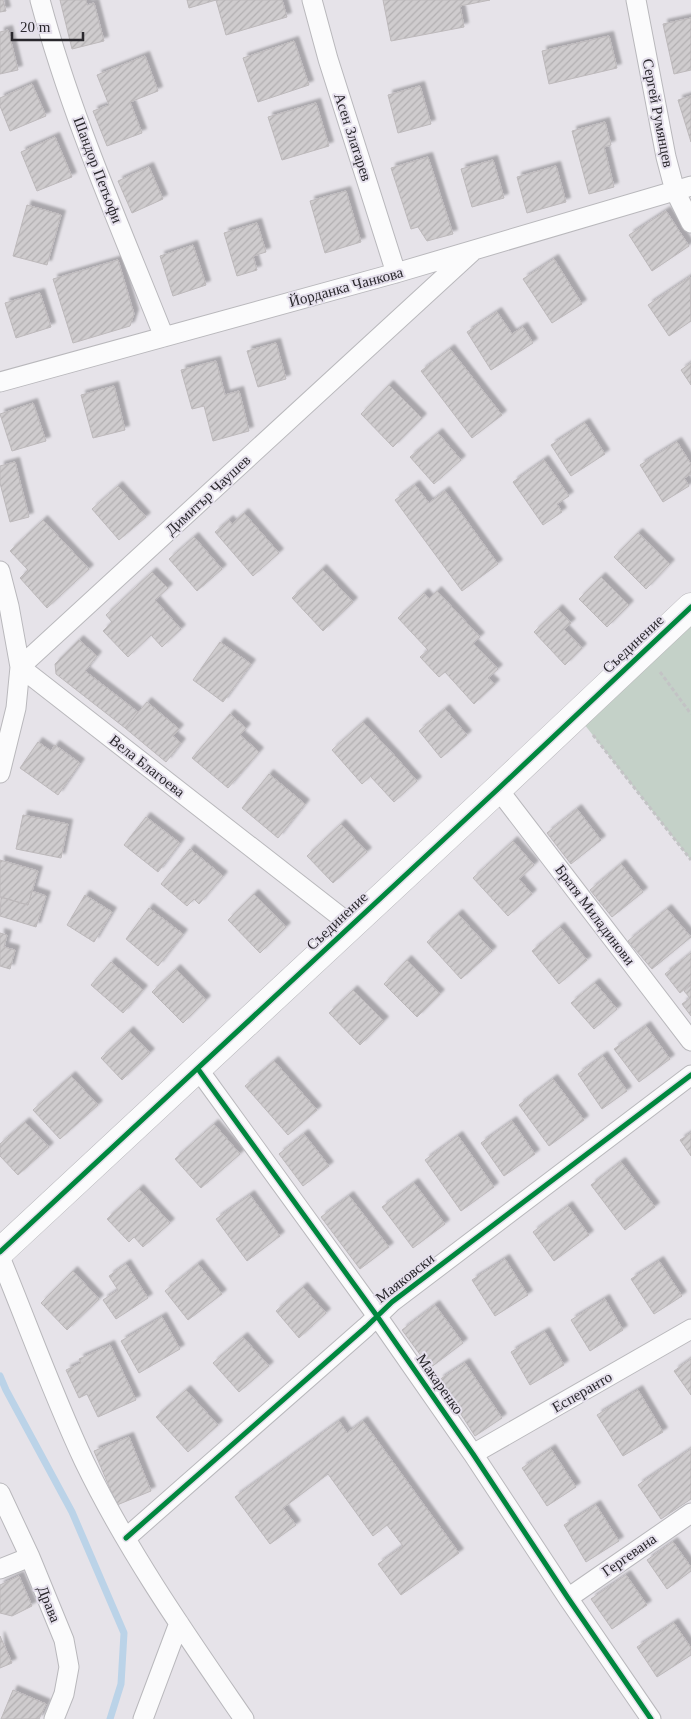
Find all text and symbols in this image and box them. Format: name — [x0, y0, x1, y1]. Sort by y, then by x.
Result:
scale bar — [12, 10, 84, 42]
text: 20 m — [20, 19, 51, 35]
street label: Сергей Румянцев — [640, 57, 676, 169]
street label: Асен Златарев — [331, 91, 375, 183]
street label: Шандор Петьофи — [70, 115, 126, 225]
street label: Йорданка Чанкова — [287, 264, 405, 310]
street label: Димитър Чаушев — [162, 452, 254, 538]
street label: Съединение — [599, 612, 667, 676]
street label: Вела Благоева — [106, 732, 188, 800]
street label: Братя Миладинови — [552, 862, 638, 968]
street label: Съединение — [303, 889, 371, 953]
street label: Маяковски — [373, 1250, 437, 1306]
street label: Макаренко — [413, 1351, 467, 1417]
street label: Есперанто — [549, 1368, 615, 1416]
street label: Гергевана — [599, 1530, 659, 1579]
street label: Драва — [34, 1583, 64, 1625]

